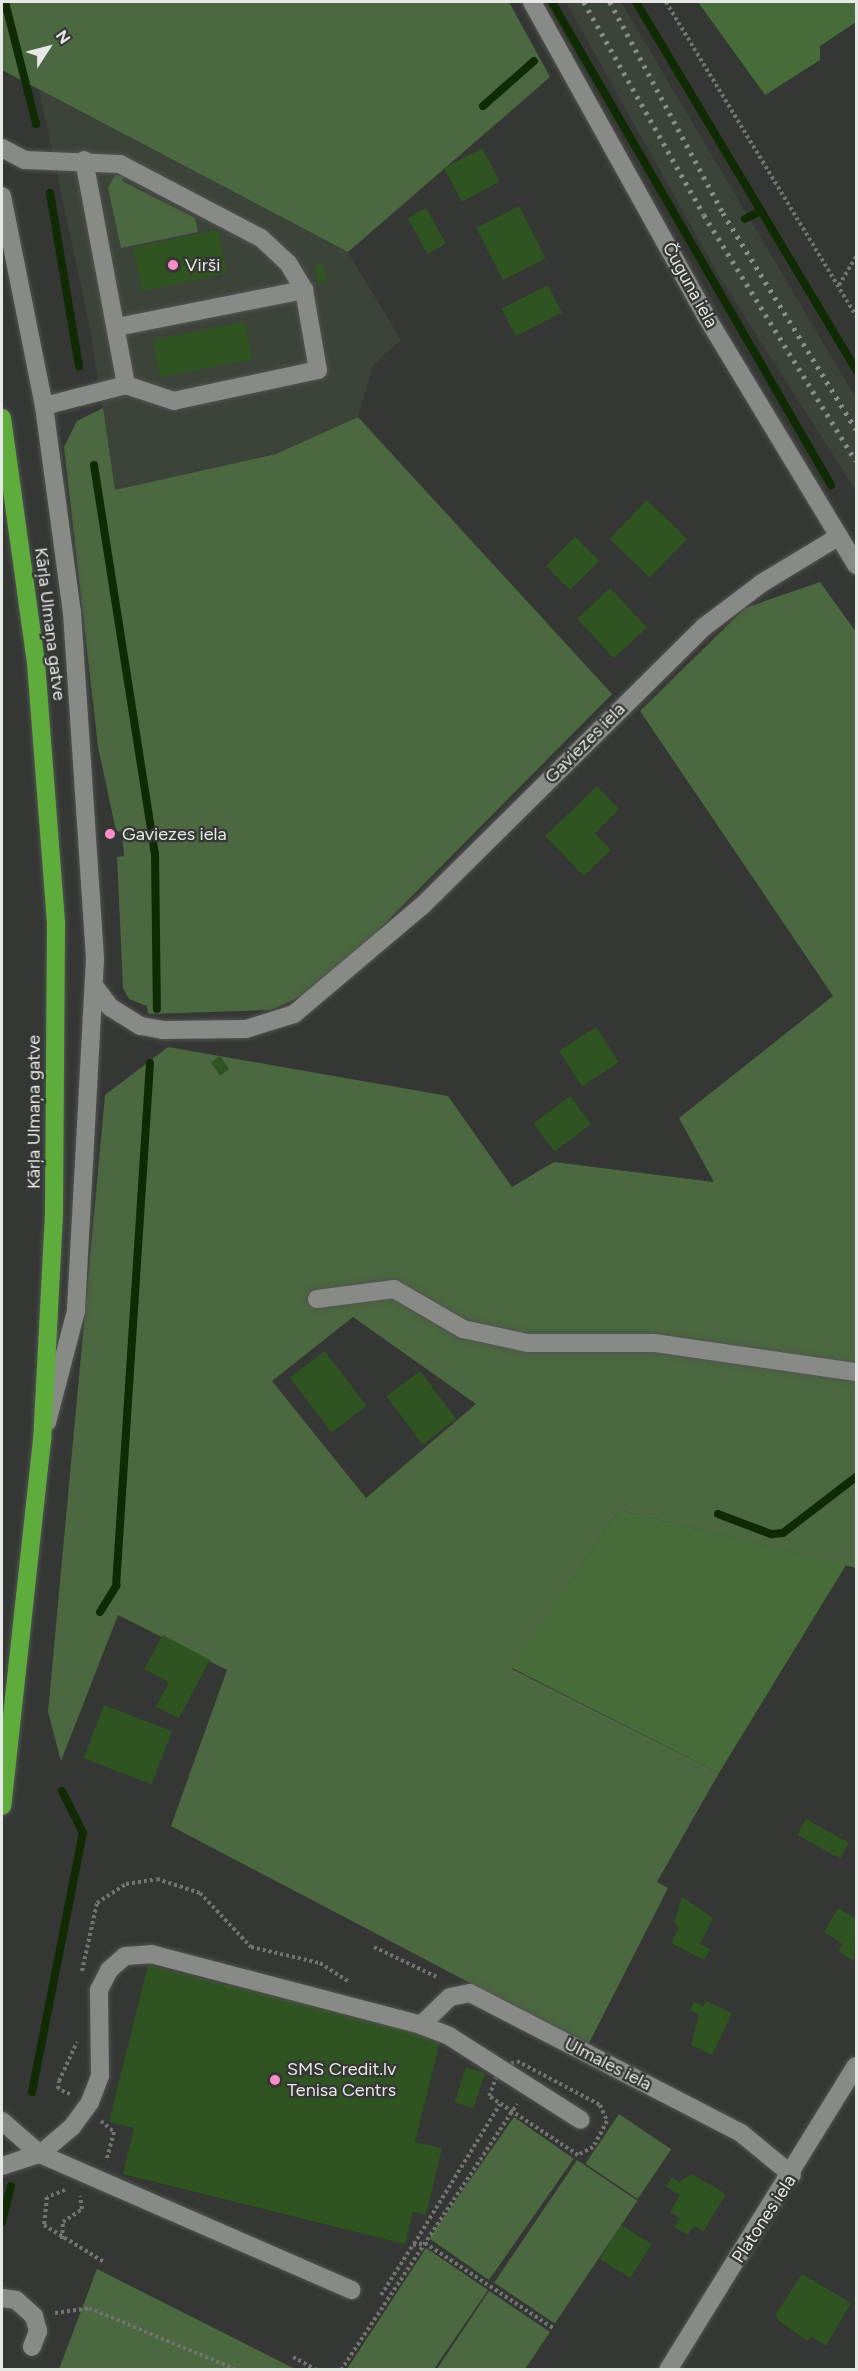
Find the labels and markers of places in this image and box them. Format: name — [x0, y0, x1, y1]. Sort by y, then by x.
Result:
place label: Virši — [185, 254, 220, 276]
marker: Virši — [166, 258, 180, 272]
place label: Gaviezes iela — [122, 823, 227, 845]
marker: Gaviezes iela — [103, 827, 117, 841]
place label: SMS Credit.lv Tenisa Centrs — [287, 2059, 396, 2102]
marker: SMS Credit.lv Tenisa Centrs — [268, 2073, 282, 2087]

